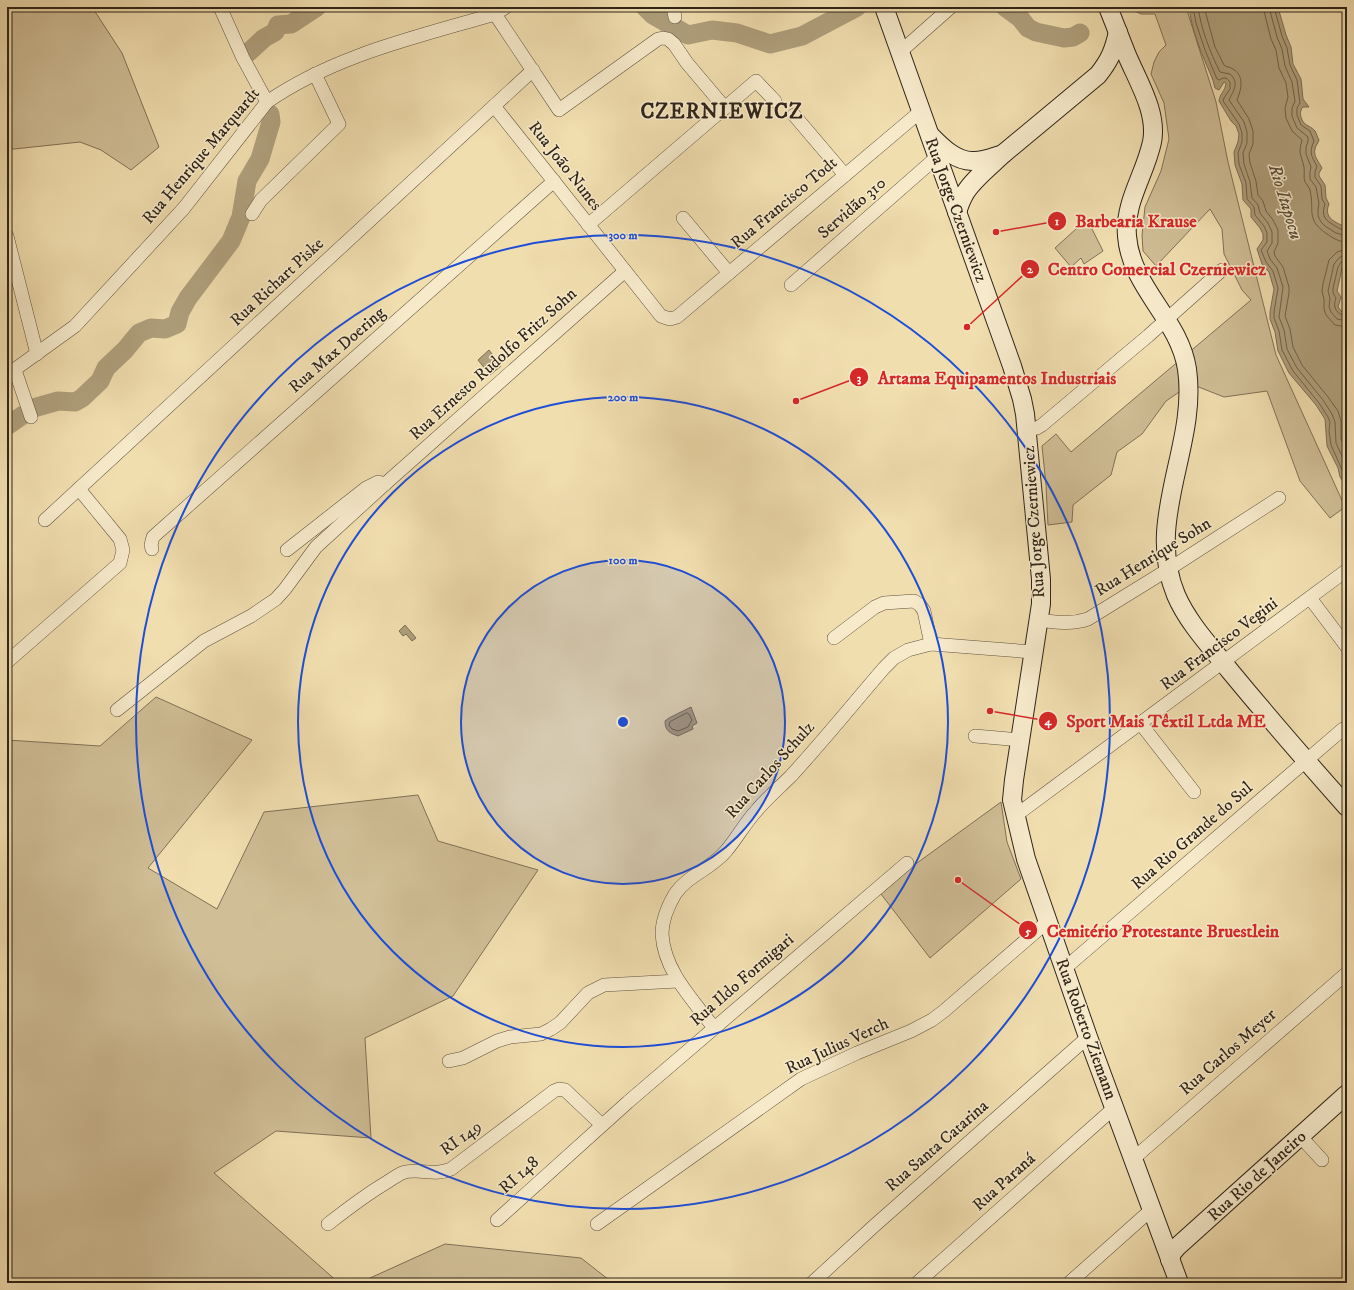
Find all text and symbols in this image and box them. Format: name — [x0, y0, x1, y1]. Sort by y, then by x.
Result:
street label: Rua Henrique Marquardt — [137, 83, 265, 229]
district label: CZERNIEWICZ — [640, 99, 804, 125]
street label: Rua João Nunes — [523, 117, 607, 215]
street label: Rua Jorge Czerniewicz — [920, 135, 993, 286]
street label: Rua Francisco Todt — [726, 152, 842, 254]
water label: Rio Itapocu — [1263, 161, 1307, 242]
street label: Servidão 310 — [813, 172, 891, 244]
callout: Barbearia Krause — [1047, 206, 1204, 236]
text: Barbearia Krause — [1075, 211, 1197, 233]
text: 1 — [1055, 214, 1060, 229]
text: 300 m — [609, 228, 637, 243]
street label: Rua Richart Piske — [226, 233, 328, 331]
callout: Centro Comercial Czerniewicz — [1020, 254, 1274, 284]
text: Centro Comercial Czerniewicz — [1048, 259, 1266, 281]
text: 2 — [1027, 262, 1034, 277]
street label: Rua Ernesto Rudolfo Fritz Sohn — [405, 283, 581, 445]
street label: Rua Max Doering — [284, 302, 390, 398]
callout: Artama Equipamentos Industriais — [849, 362, 1124, 392]
text: Artama Equipamentos Industriais — [877, 368, 1116, 390]
text: 3 — [857, 371, 862, 386]
text: 200 m — [608, 390, 638, 405]
street label: Rua Jorge Czerniewicz — [1018, 445, 1050, 599]
street label: Rua Henrique Sohn — [1091, 512, 1215, 602]
text: 100 m — [609, 553, 637, 568]
street label: Rua Francisco Vegini — [1156, 593, 1282, 695]
callout: Sport Mais Têxtil Ltda ME — [1038, 706, 1274, 736]
text: Sport Mais Têxtil Ltda ME — [1066, 711, 1266, 733]
text: 4 — [1044, 714, 1053, 729]
centre of rings — [616, 715, 630, 729]
street label: Rua Carlos Schulz — [721, 716, 820, 823]
street label: Rua Rio Grande do Sul — [1127, 777, 1257, 895]
callout: Cemitério Protestante Bruestlein — [1018, 915, 1287, 945]
text: Cemitério Protestante Bruestlein — [1047, 921, 1280, 943]
text: 5 — [1024, 924, 1031, 939]
street label: Rua Ildo Formigari — [685, 929, 799, 1031]
street label: Rua Roberto Ziemann — [1050, 955, 1122, 1103]
street label: Rua Carlos Meyer — [1175, 1003, 1282, 1100]
street label: Rua Julius Verch — [782, 1012, 892, 1080]
street label: Rua Santa Catarina — [881, 1095, 994, 1197]
street label: RI 149 — [436, 1115, 486, 1161]
street label: Rua Rio de Janeiro — [1203, 1126, 1311, 1226]
street label: Rua Paraná — [968, 1148, 1041, 1216]
street label: RI 148 — [494, 1151, 544, 1199]

